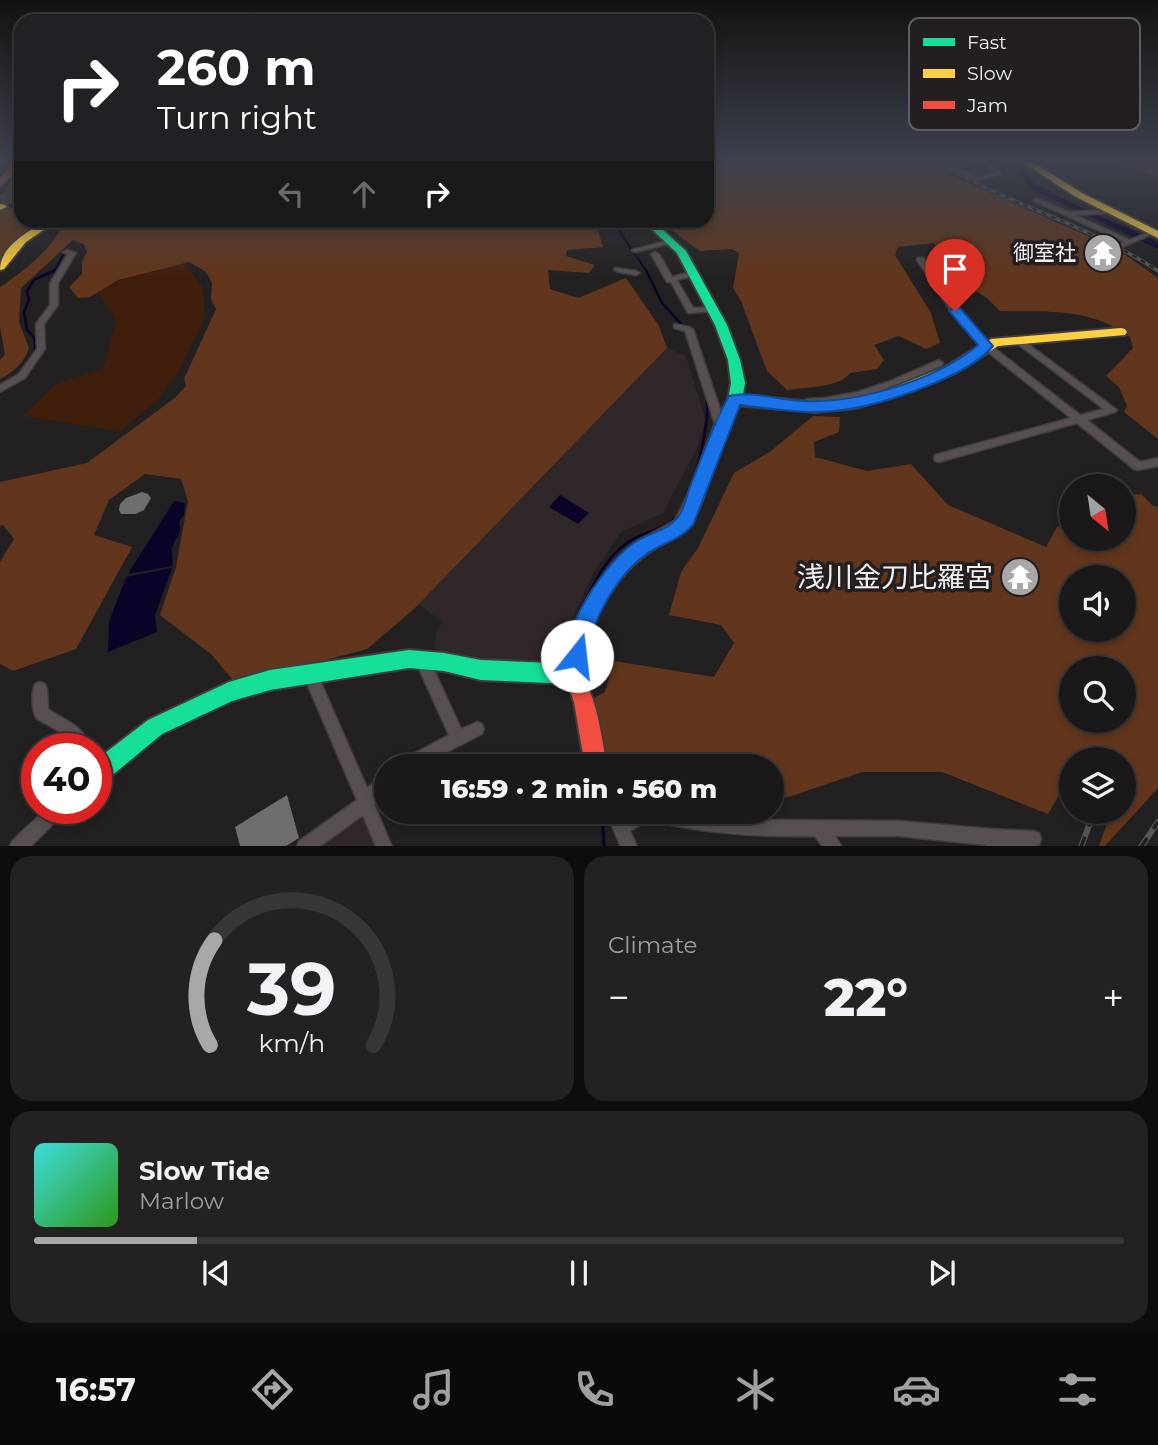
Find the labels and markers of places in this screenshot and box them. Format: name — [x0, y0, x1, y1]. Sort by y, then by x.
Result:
temple icon: 御室社 — [1082, 232, 1124, 274]
pin — [925, 239, 985, 311]
place label: 御室社 — [1013, 240, 1076, 265]
temple icon: 浅川金刀比羅宮 — [999, 556, 1041, 598]
place label: 浅川金刀比羅宮 — [797, 560, 993, 594]

